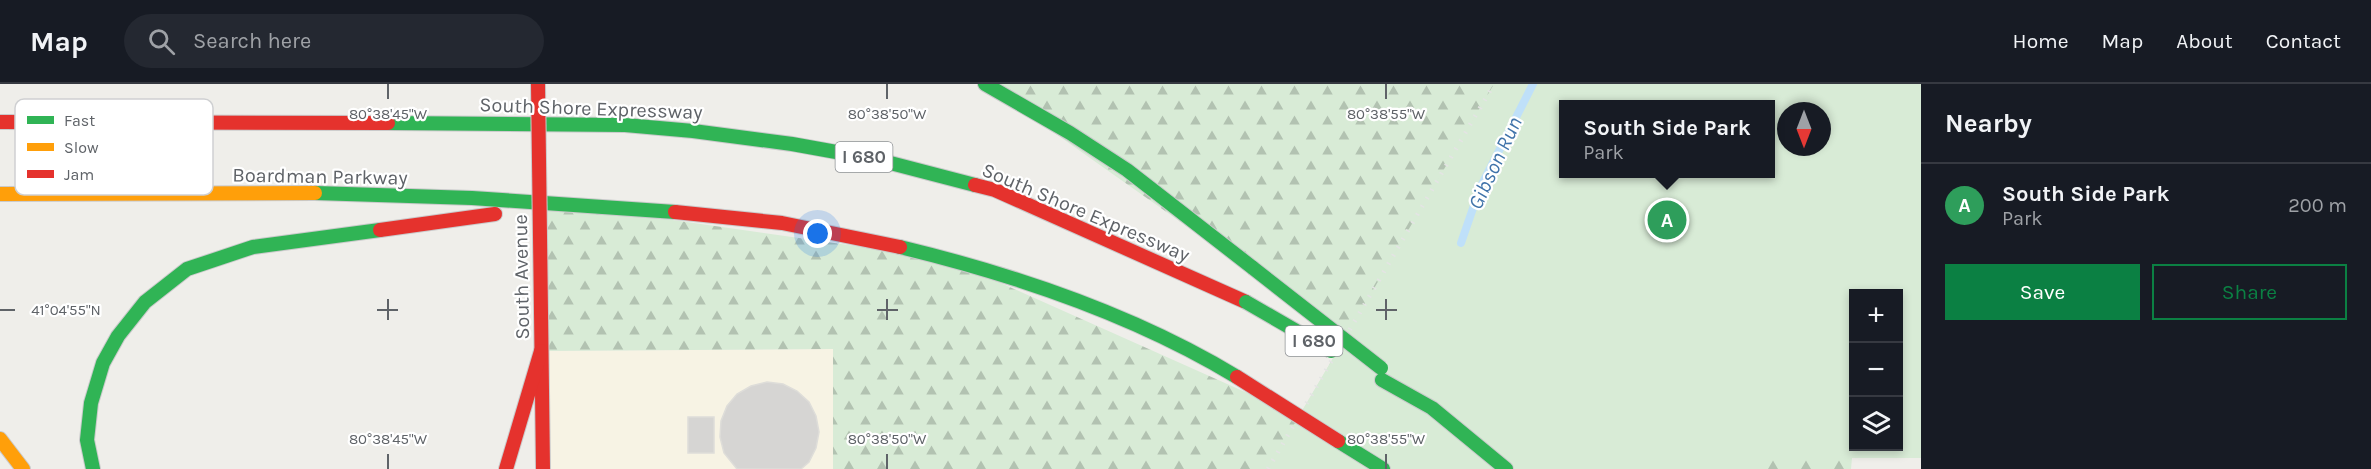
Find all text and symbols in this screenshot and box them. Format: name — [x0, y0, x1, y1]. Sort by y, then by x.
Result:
search box — [124, 14, 544, 68]
text: Map — [30, 25, 88, 58]
icon: search — [145, 25, 178, 58]
text: Search here — [193, 28, 311, 54]
text: Home — [2013, 29, 2069, 53]
text: Map — [2102, 29, 2143, 53]
text: About — [2176, 29, 2233, 53]
text: Contact — [2266, 29, 2341, 53]
street label: South Shore Expressway — [479, 93, 703, 124]
legend — [15, 99, 213, 195]
popup — [1559, 100, 1775, 178]
north arrow — [1777, 102, 1831, 156]
text: 80°38'45"W — [349, 105, 428, 123]
text: 80°38'50"W — [848, 105, 927, 123]
text: 80°38'55"W — [1347, 105, 1426, 123]
text: Nearby — [1945, 108, 2032, 139]
text: Fast — [64, 111, 95, 130]
water label: Gibson Run — [1463, 113, 1527, 213]
text: South Side Park — [1583, 115, 1751, 141]
text: Slow — [64, 138, 99, 157]
text: Park — [1583, 141, 1624, 164]
road number: I 680 — [836, 142, 892, 172]
street label: South Shore Expressway — [979, 158, 1193, 267]
street label: Boardman Parkway — [232, 163, 408, 190]
text: Jam — [64, 165, 94, 184]
text: South Side Park — [2002, 181, 2170, 207]
text: A — [1958, 194, 1971, 217]
text: 200 m — [2288, 194, 2347, 217]
pin: A — [1648, 198, 1686, 242]
text: Park — [2002, 207, 2043, 230]
street label: South Avenue — [509, 214, 534, 340]
your location — [803, 219, 832, 248]
button: Save — [1945, 264, 2140, 320]
button: Share — [2152, 264, 2347, 320]
map controls — [1849, 289, 1903, 451]
button: + — [1849, 289, 1903, 343]
text: 41°04'55"N — [31, 301, 101, 319]
road number: I 680 — [1286, 326, 1342, 356]
button: − — [1849, 343, 1903, 397]
button: layers — [1849, 397, 1903, 451]
text: 80°38'45"W — [349, 430, 428, 448]
text: 80°38'50"W — [848, 430, 927, 448]
text: 80°38'55"W — [1347, 430, 1426, 448]

